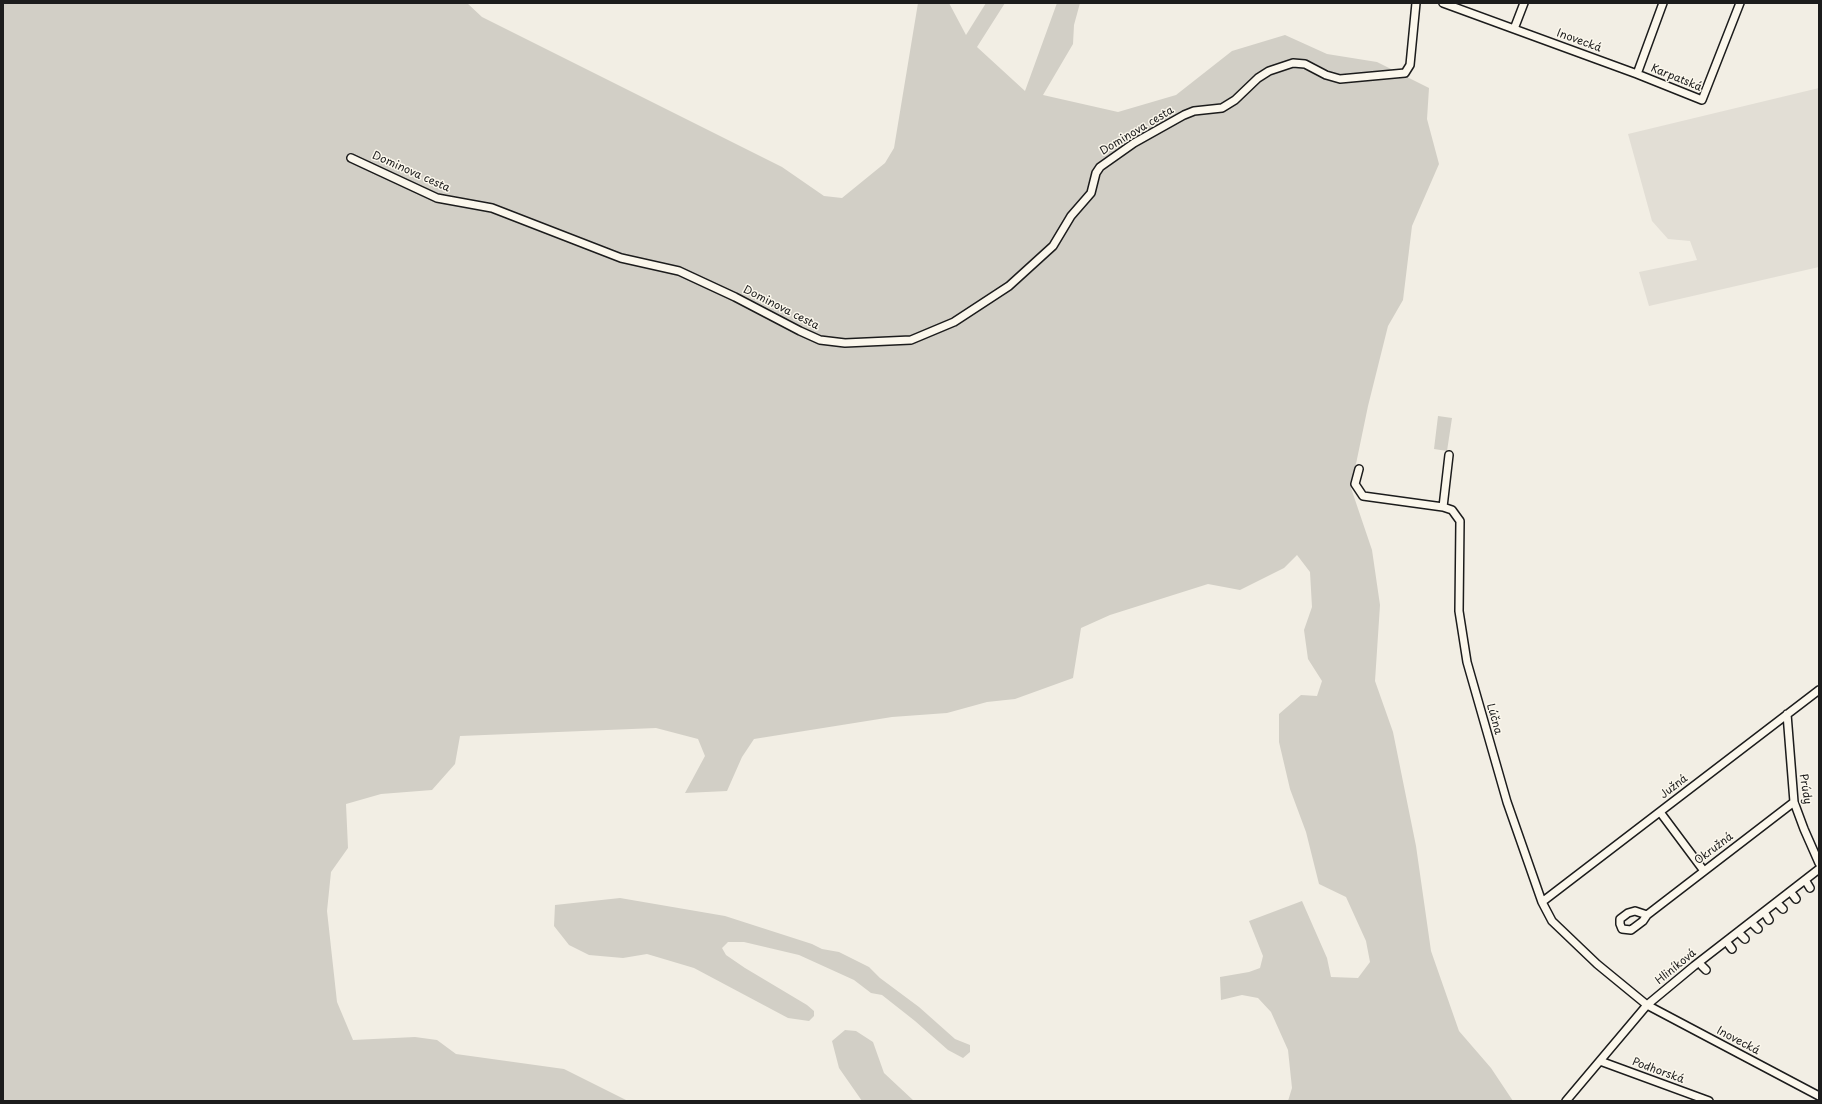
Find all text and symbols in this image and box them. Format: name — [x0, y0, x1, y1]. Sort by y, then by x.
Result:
street label: Inovecká — [1555, 27, 1603, 55]
street label: Karpatská — [1649, 62, 1703, 94]
street label: Dominova cesta — [1098, 104, 1176, 158]
street label: Dominova cesta — [370, 149, 452, 195]
street label: Dominova cesta — [741, 283, 821, 333]
street label: Lúčna — [1483, 702, 1505, 736]
street label: Južná — [1658, 772, 1690, 802]
street label: Prúdy — [1796, 773, 1814, 805]
street label: Okružná — [1692, 830, 1736, 868]
street label: Hliníková — [1653, 947, 1699, 987]
street label: Inovecká — [1714, 1024, 1762, 1058]
street label: Podhorská — [1630, 1055, 1686, 1087]

